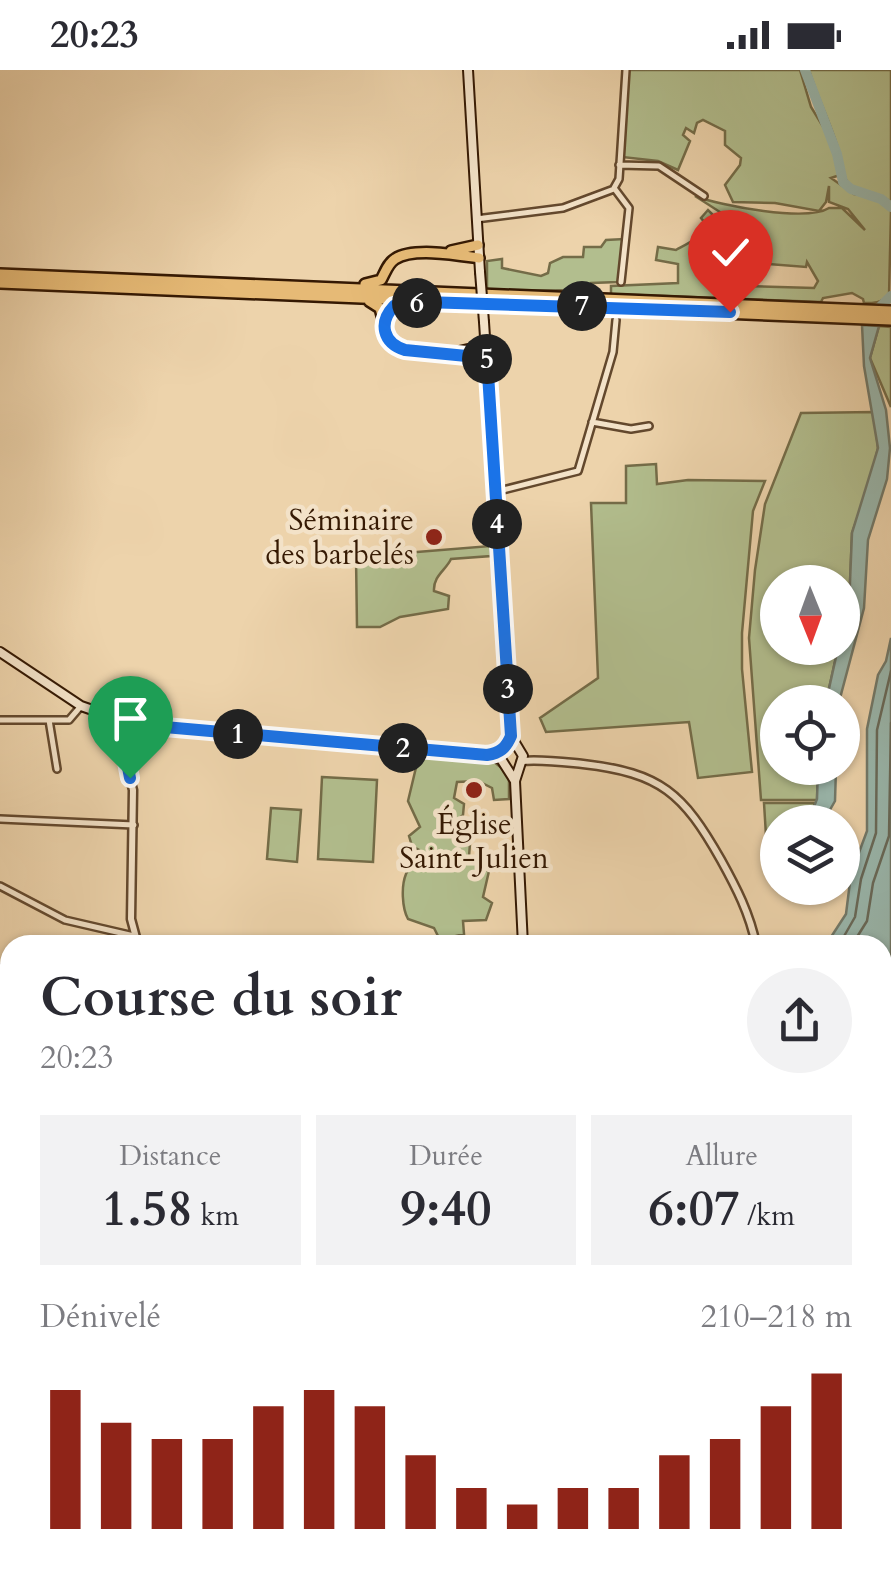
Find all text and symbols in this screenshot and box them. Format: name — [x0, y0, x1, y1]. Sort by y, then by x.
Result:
text: 20:23 — [50, 9, 139, 61]
pin — [688, 210, 773, 313]
icon: check — [703, 225, 758, 280]
pin: 6 — [392, 278, 442, 328]
pin: 7 — [557, 281, 607, 331]
text: 6 — [410, 284, 424, 322]
text: 7 — [575, 287, 589, 325]
pin: 5 — [462, 334, 512, 384]
text: 5 — [480, 340, 494, 378]
pin: 4 — [472, 499, 522, 549]
place label: Séminaire des barbelés — [265, 500, 414, 575]
text: 4 — [490, 505, 504, 543]
marker: Séminaire des barbelés — [423, 526, 445, 548]
north arrow — [760, 565, 860, 665]
map controls — [760, 565, 860, 905]
pin: 3 — [483, 664, 533, 714]
text: 3 — [501, 670, 515, 708]
pin — [88, 676, 173, 779]
button: locate — [760, 685, 860, 785]
icon: arrive — [103, 691, 158, 746]
pin: 1 — [213, 709, 263, 759]
text: 1 — [231, 715, 245, 753]
pin: 2 — [378, 723, 428, 773]
text: 2 — [396, 729, 410, 767]
marker: Église Saint-Julien — [463, 779, 485, 801]
place label: Église Saint-Julien — [399, 804, 549, 879]
button: layers — [760, 805, 860, 905]
text: Course du soir — [40, 961, 402, 1035]
button: share — [747, 968, 852, 1073]
text: 20:23 — [40, 1036, 114, 1080]
text: Distance — [119, 1137, 222, 1175]
text: Durée — [409, 1137, 483, 1175]
text: Allure — [685, 1137, 758, 1175]
text: 1.58 — [102, 1175, 193, 1243]
text: 9:40 — [400, 1175, 492, 1243]
text: 6:07 — [648, 1175, 740, 1243]
text: km — [193, 1197, 239, 1235]
text: /km — [740, 1197, 795, 1235]
text: Dénivelé — [40, 1295, 161, 1339]
text: 210–218 m — [700, 1295, 852, 1339]

